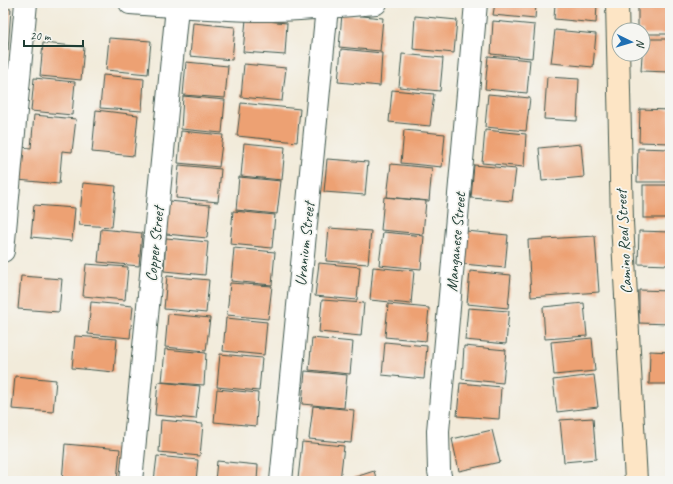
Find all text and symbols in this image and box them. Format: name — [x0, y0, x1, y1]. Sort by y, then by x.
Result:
scale bar — [24, 22, 83, 48]
north arrow — [611, 22, 651, 62]
text: 20 m — [30, 28, 52, 44]
text: N — [634, 39, 648, 49]
street label: Camino Real Street — [611, 187, 637, 295]
street label: Manganese Street — [442, 190, 470, 292]
street label: Uranium Street — [291, 198, 320, 287]
street label: Copper Street — [141, 203, 169, 282]

